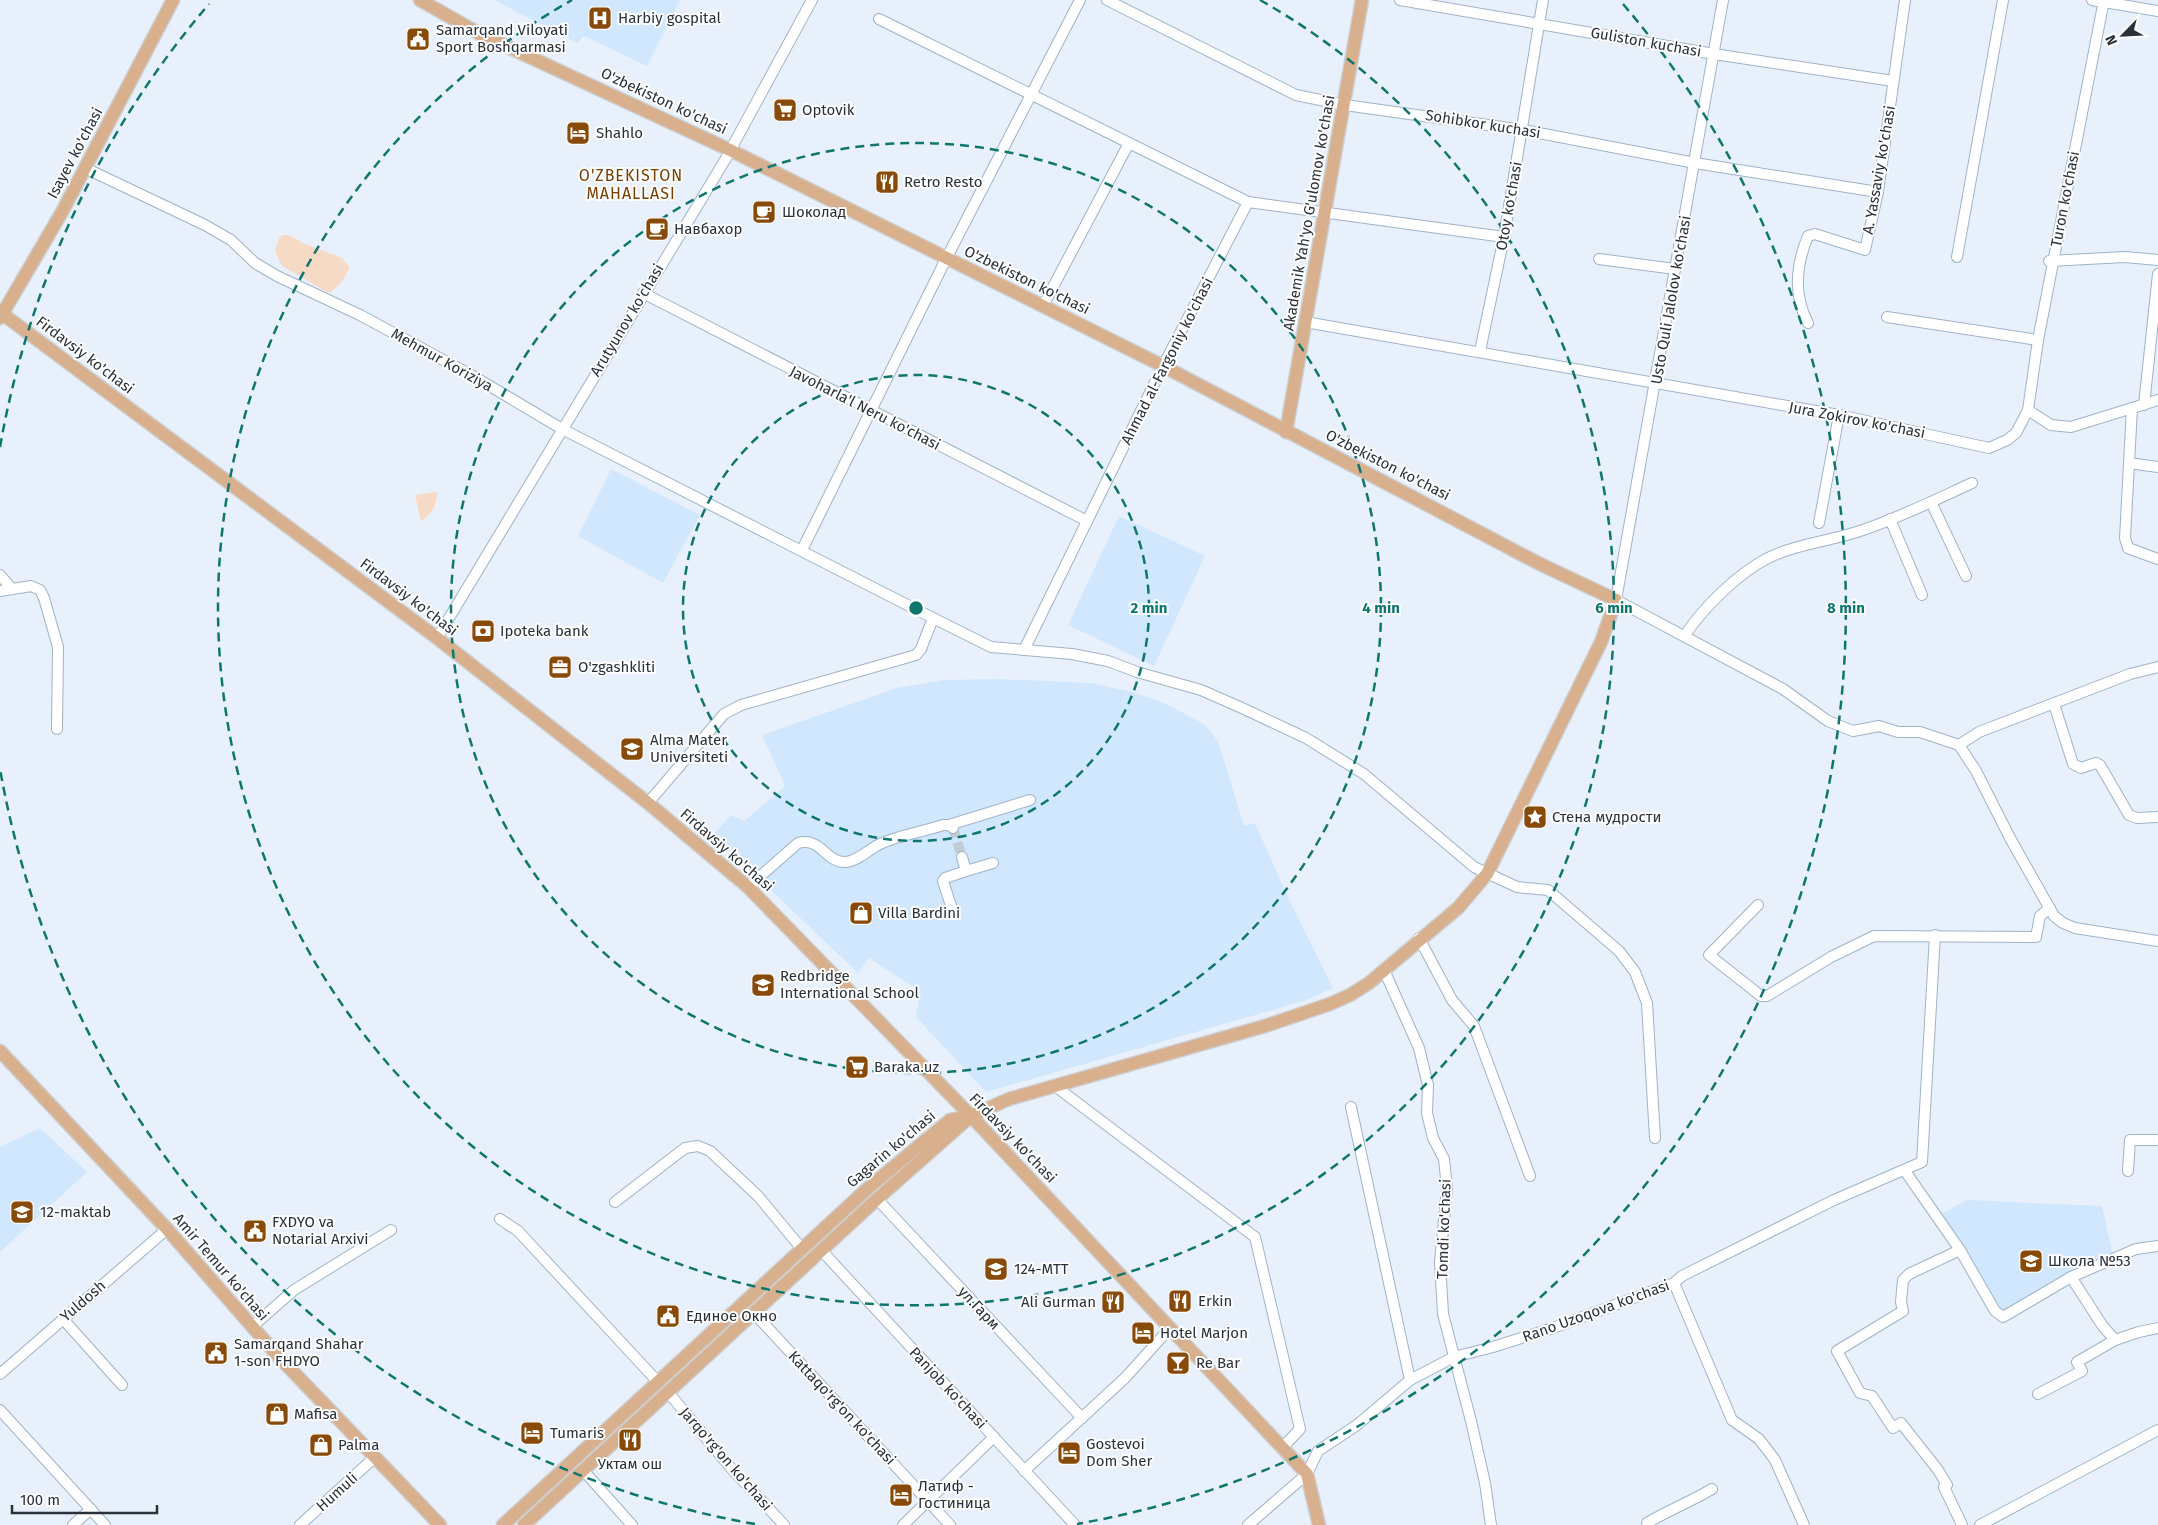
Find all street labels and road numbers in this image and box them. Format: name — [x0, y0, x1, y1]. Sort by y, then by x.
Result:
street label: Guliston kuchasi — [1589, 23, 1703, 61]
street label: O'zbekiston ko'chasi — [598, 64, 730, 138]
street label: Akademik Yah'yo G'ulomov ko'chasi — [1279, 94, 1339, 332]
street label: Isayev ko'chasi — [43, 104, 107, 202]
street label: A. Yassaviy ko'chasi — [1859, 104, 1899, 236]
street label: Sohibkor kuchasi — [1424, 106, 1542, 142]
street label: Turon ko'chasi — [2047, 150, 2083, 248]
street label: Otoy ko'chasi — [1492, 160, 1526, 252]
street label: Usto Quli Jalolov ko'chasi — [1647, 214, 1695, 386]
street label: O'zbekiston ko'chasi — [961, 242, 1093, 318]
street label: Arutyunov ko'chasi — [586, 261, 668, 379]
street label: Ahmad al-Fargoniy ko'chasi — [1117, 274, 1217, 448]
street label: Firdavsiy ko'chasi — [33, 312, 137, 398]
street label: Mehmur Koriziya — [388, 325, 496, 395]
street label: Javoharla'l Neru ko'chasi — [787, 362, 943, 454]
street label: Jura Zokirov ko'chasi — [1787, 398, 1927, 442]
street label: O'zbekiston ko'chasi — [1323, 426, 1453, 504]
street label: Firdavsiy ko'chasi — [357, 554, 461, 640]
street label: Firdavsiy ko'chasi — [677, 805, 777, 895]
street label: Firdavsiy ko'chasi — [966, 1089, 1060, 1187]
street label: Gagarin ko'chasi — [843, 1107, 939, 1191]
street label: Tomdi ko'chasi — [1433, 1179, 1455, 1279]
street label: Amir Temur ko'chasi — [169, 1210, 273, 1324]
street label: Yuldosh — [57, 1276, 109, 1326]
street label: Rano Uzoqova ko'chasi — [1520, 1276, 1672, 1346]
street label: ул.Гарм — [954, 1283, 1004, 1333]
street label: Panjob ko'chasi — [906, 1343, 990, 1433]
street label: Kattaqo'rg'on ko'chasi — [785, 1347, 899, 1469]
street label: Jarqo'rg'on ko'chasi — [676, 1403, 776, 1515]
street label: Humuli — [313, 1469, 361, 1515]

